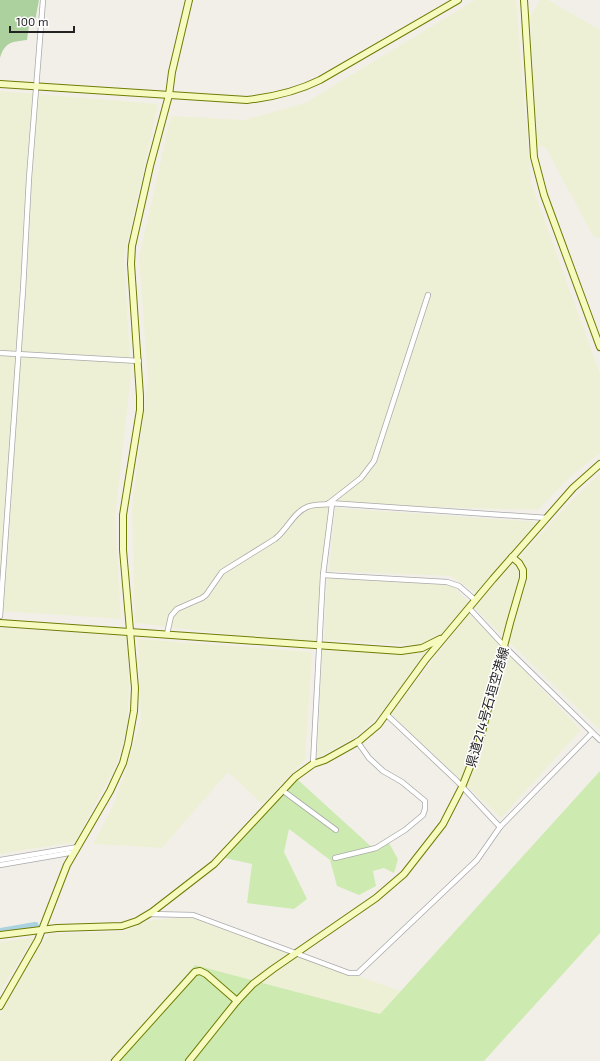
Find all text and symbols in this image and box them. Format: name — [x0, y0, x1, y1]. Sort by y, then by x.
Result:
scale bar — [10, 8, 74, 34]
text: 100 m — [16, 14, 48, 28]
street label: 県道214号石垣空港線 — [462, 645, 512, 769]

